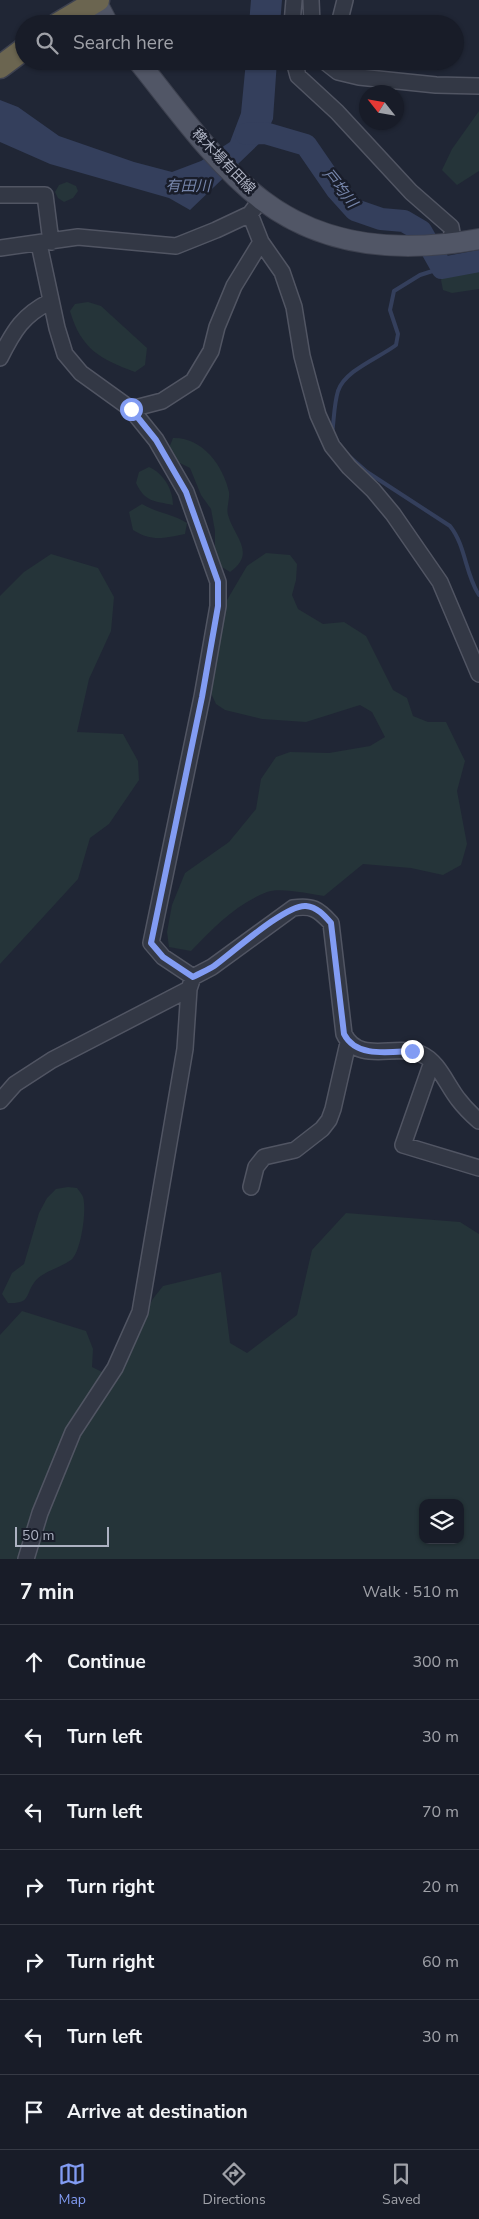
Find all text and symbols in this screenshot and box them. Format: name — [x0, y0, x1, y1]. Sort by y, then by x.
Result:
search box — [15, 15, 464, 70]
icon: search — [33, 29, 61, 57]
text: Search here — [73, 30, 174, 56]
north arrow — [359, 85, 404, 130]
street label: 稗木場有田線 — [188, 125, 260, 198]
water label: 戸均川 — [318, 164, 363, 213]
water label: 有田川 — [165, 176, 212, 196]
route start — [120, 398, 143, 421]
route end — [401, 1040, 424, 1063]
map controls — [419, 1499, 464, 1544]
button: layers — [419, 1499, 464, 1544]
scale bar — [15, 1524, 109, 1547]
text: 50 m — [22, 1526, 54, 1545]
text: 7 min — [20, 1578, 74, 1606]
text: Walk · 510 m — [363, 1581, 459, 1603]
icon: ahead — [20, 1648, 48, 1676]
text: Continue — [67, 1649, 146, 1675]
text: 300 m — [412, 1651, 459, 1673]
icon: left — [20, 1723, 48, 1751]
text: Turn left — [67, 1724, 142, 1750]
text: 30 m — [422, 1726, 459, 1748]
icon: left — [20, 1798, 48, 1826]
text: Turn left — [67, 1799, 142, 1825]
text: 70 m — [422, 1801, 459, 1823]
icon: right — [20, 1873, 48, 1901]
text: Turn right — [67, 1874, 154, 1900]
text: 20 m — [422, 1876, 459, 1898]
icon: right — [20, 1948, 48, 1976]
text: Turn right — [67, 1949, 154, 1975]
text: 60 m — [422, 1951, 459, 1973]
icon: left — [20, 2023, 48, 2051]
text: Turn left — [67, 2024, 142, 2050]
text: 30 m — [422, 2026, 459, 2048]
icon: arrive — [20, 2098, 48, 2126]
text: Arrive at destination — [67, 2099, 248, 2125]
tab: Map — [58, 2160, 86, 2209]
tab: Directions — [203, 2160, 266, 2209]
tab: Saved — [382, 2160, 421, 2209]

